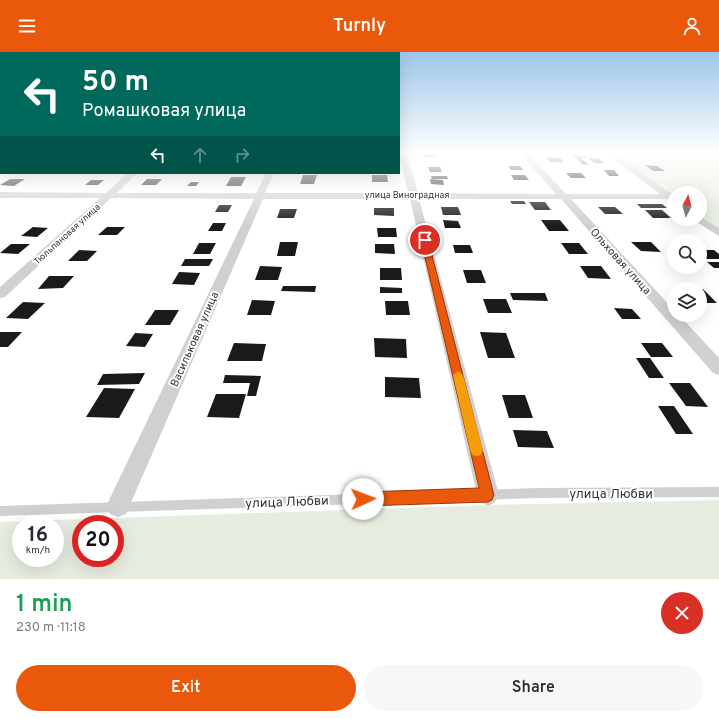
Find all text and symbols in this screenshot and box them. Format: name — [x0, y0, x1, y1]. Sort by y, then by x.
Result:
icon: menu — [16, 15, 38, 37]
text: Turnly — [333, 15, 386, 38]
icon: person — [681, 15, 703, 37]
text: 50 m — [82, 65, 149, 101]
icon: left — [16, 68, 68, 120]
text: Ромашковая улица — [82, 100, 246, 123]
icon: left — [147, 144, 169, 166]
icon: ahead — [189, 144, 211, 166]
icon: right — [231, 144, 253, 166]
north arrow — [667, 186, 707, 226]
map controls — [667, 186, 707, 322]
street label: улица Виноградная — [365, 190, 449, 201]
street label: Тюльпановая улица — [32, 201, 103, 267]
pin — [408, 223, 442, 257]
street label: Ольховая улица — [587, 226, 654, 298]
icon: arrive — [414, 229, 436, 251]
button: search — [667, 234, 707, 274]
button: layers — [667, 282, 707, 322]
street label: Васильковая улица — [168, 290, 222, 389]
position arrow — [342, 478, 384, 520]
street label: улица Любви — [569, 487, 653, 503]
street label: улица Любви — [245, 494, 329, 512]
speed limit sign: 20 — [72, 515, 124, 567]
text: 16 — [28, 523, 48, 549]
text: km/h — [26, 544, 50, 557]
text: 1 min — [16, 590, 73, 620]
button: close — [661, 592, 703, 634]
text: 230 m · 11:18 — [16, 620, 86, 636]
button: Exit — [16, 665, 356, 711]
button: Share — [364, 665, 703, 711]

